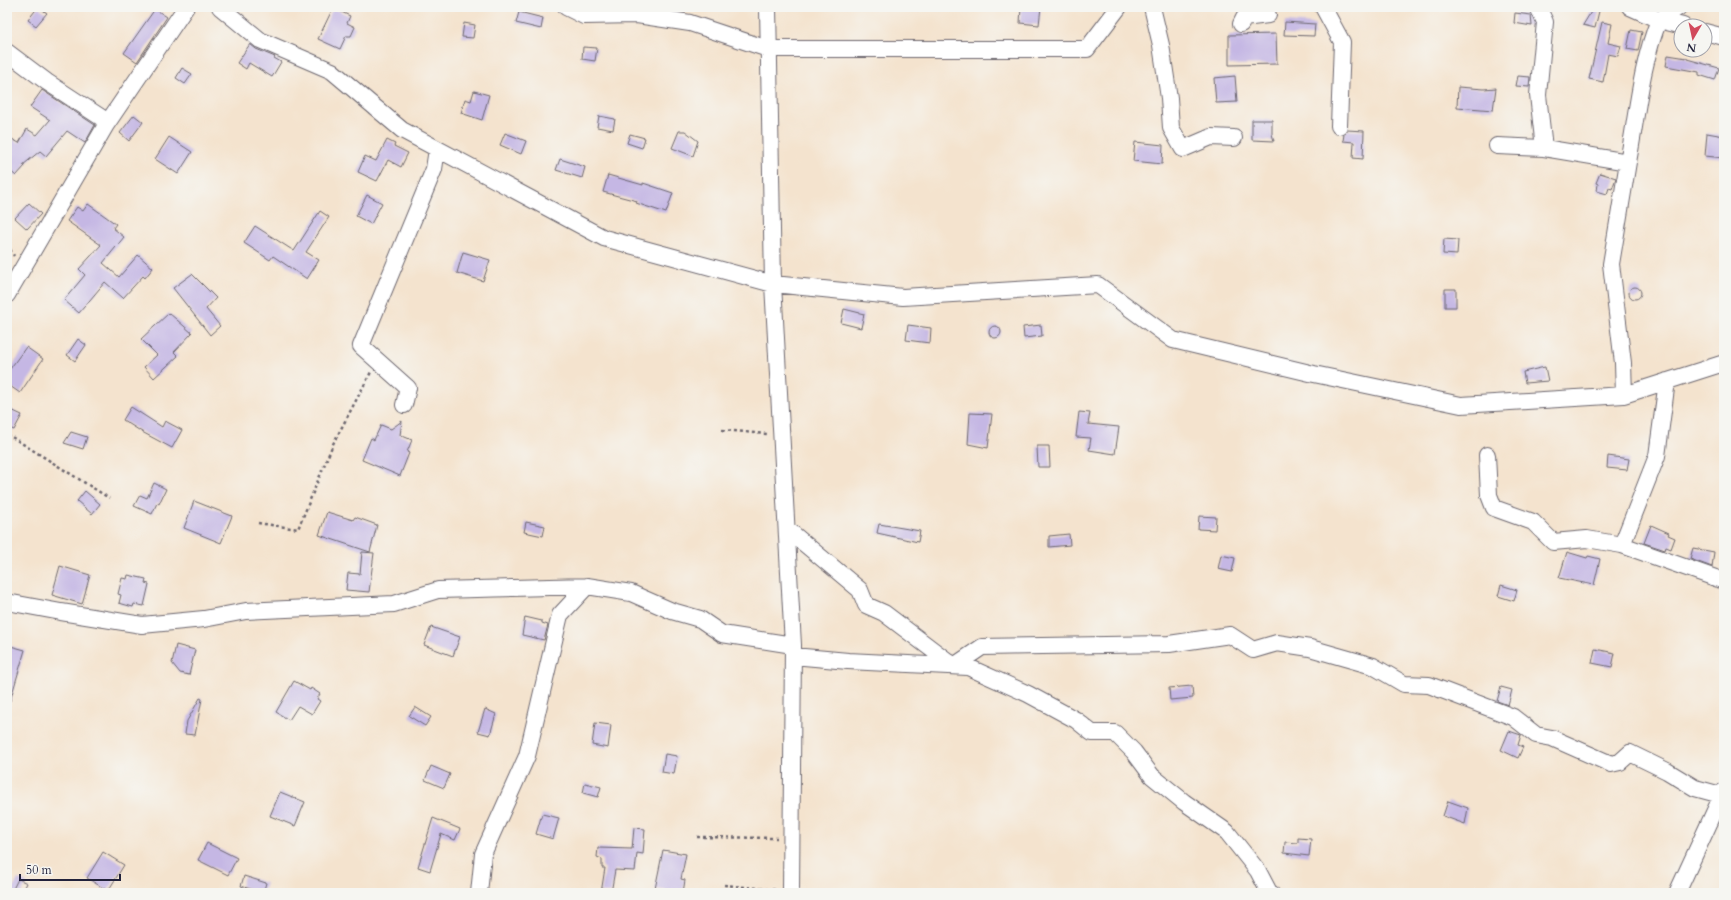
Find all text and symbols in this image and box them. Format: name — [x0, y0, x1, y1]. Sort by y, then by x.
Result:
north arrow — [1673, 18, 1713, 58]
text: N — [1685, 39, 1697, 56]
scale bar — [20, 856, 120, 882]
text: 50 m — [26, 862, 53, 878]

